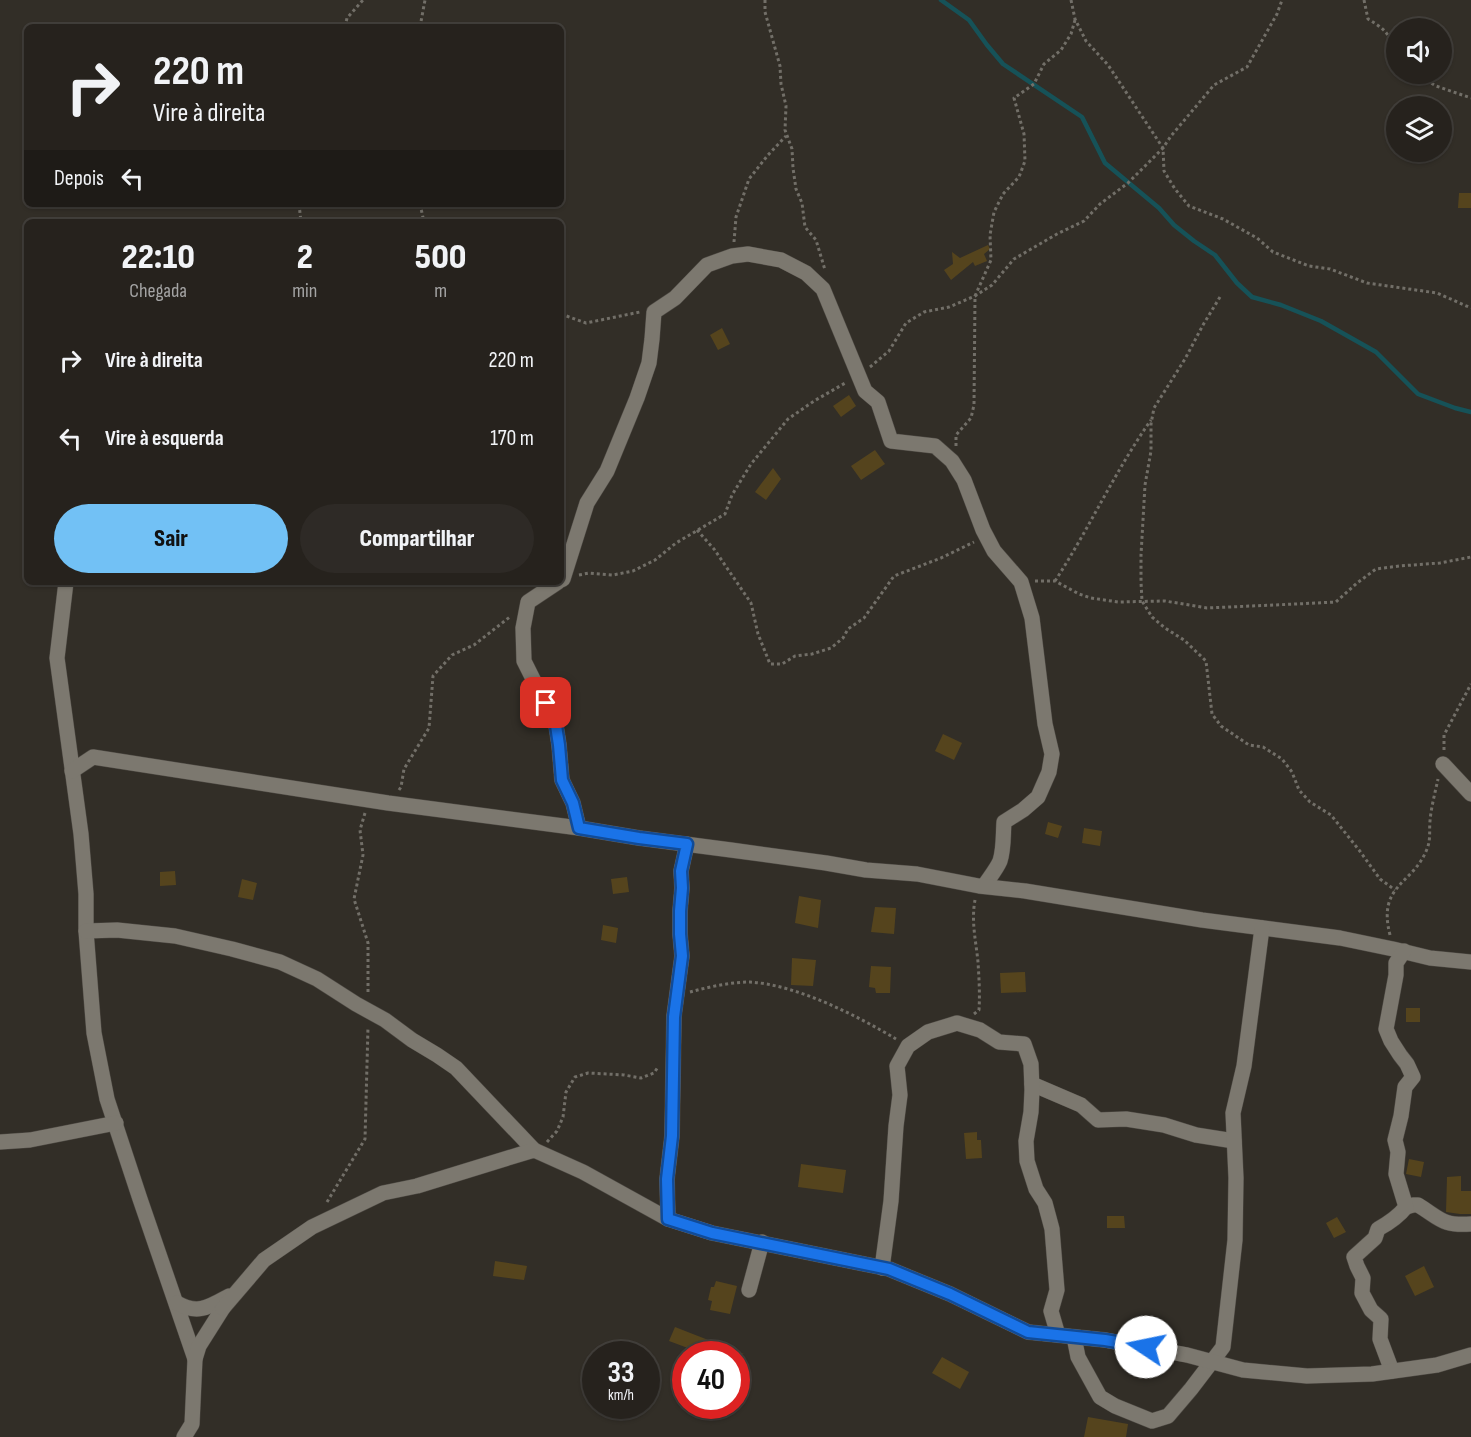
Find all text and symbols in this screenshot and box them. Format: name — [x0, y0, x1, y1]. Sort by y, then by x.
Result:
map controls — [1386, 18, 1452, 162]
button: sound — [1386, 18, 1452, 84]
text: 220 m — [153, 46, 244, 97]
icon: right — [54, 48, 132, 126]
button: layers — [1386, 96, 1452, 162]
text: Vire à direita — [153, 97, 265, 129]
icon: left — [116, 162, 149, 195]
text: Depois — [54, 165, 104, 192]
text: 22:10 — [121, 236, 195, 279]
text: 2 — [297, 236, 313, 279]
text: 500 — [415, 236, 467, 279]
text: Chegada — [129, 279, 187, 303]
text: min — [292, 279, 317, 303]
text: m — [434, 279, 447, 303]
icon: right — [54, 344, 87, 377]
text: Vire à direita — [105, 347, 203, 374]
text: 220 m — [488, 347, 534, 374]
icon: left — [54, 422, 87, 455]
text: Vire à esquerda — [105, 425, 224, 452]
text: 170 m — [490, 425, 534, 452]
button: Sair — [54, 504, 288, 573]
button: Compartilhar — [300, 504, 534, 573]
pin — [520, 677, 571, 728]
icon: arrive — [529, 686, 562, 719]
position arrow — [1114, 1315, 1178, 1379]
speed limit sign: 40 — [672, 1341, 750, 1419]
text: 33 — [608, 1355, 634, 1391]
text: km/h — [608, 1386, 634, 1405]

